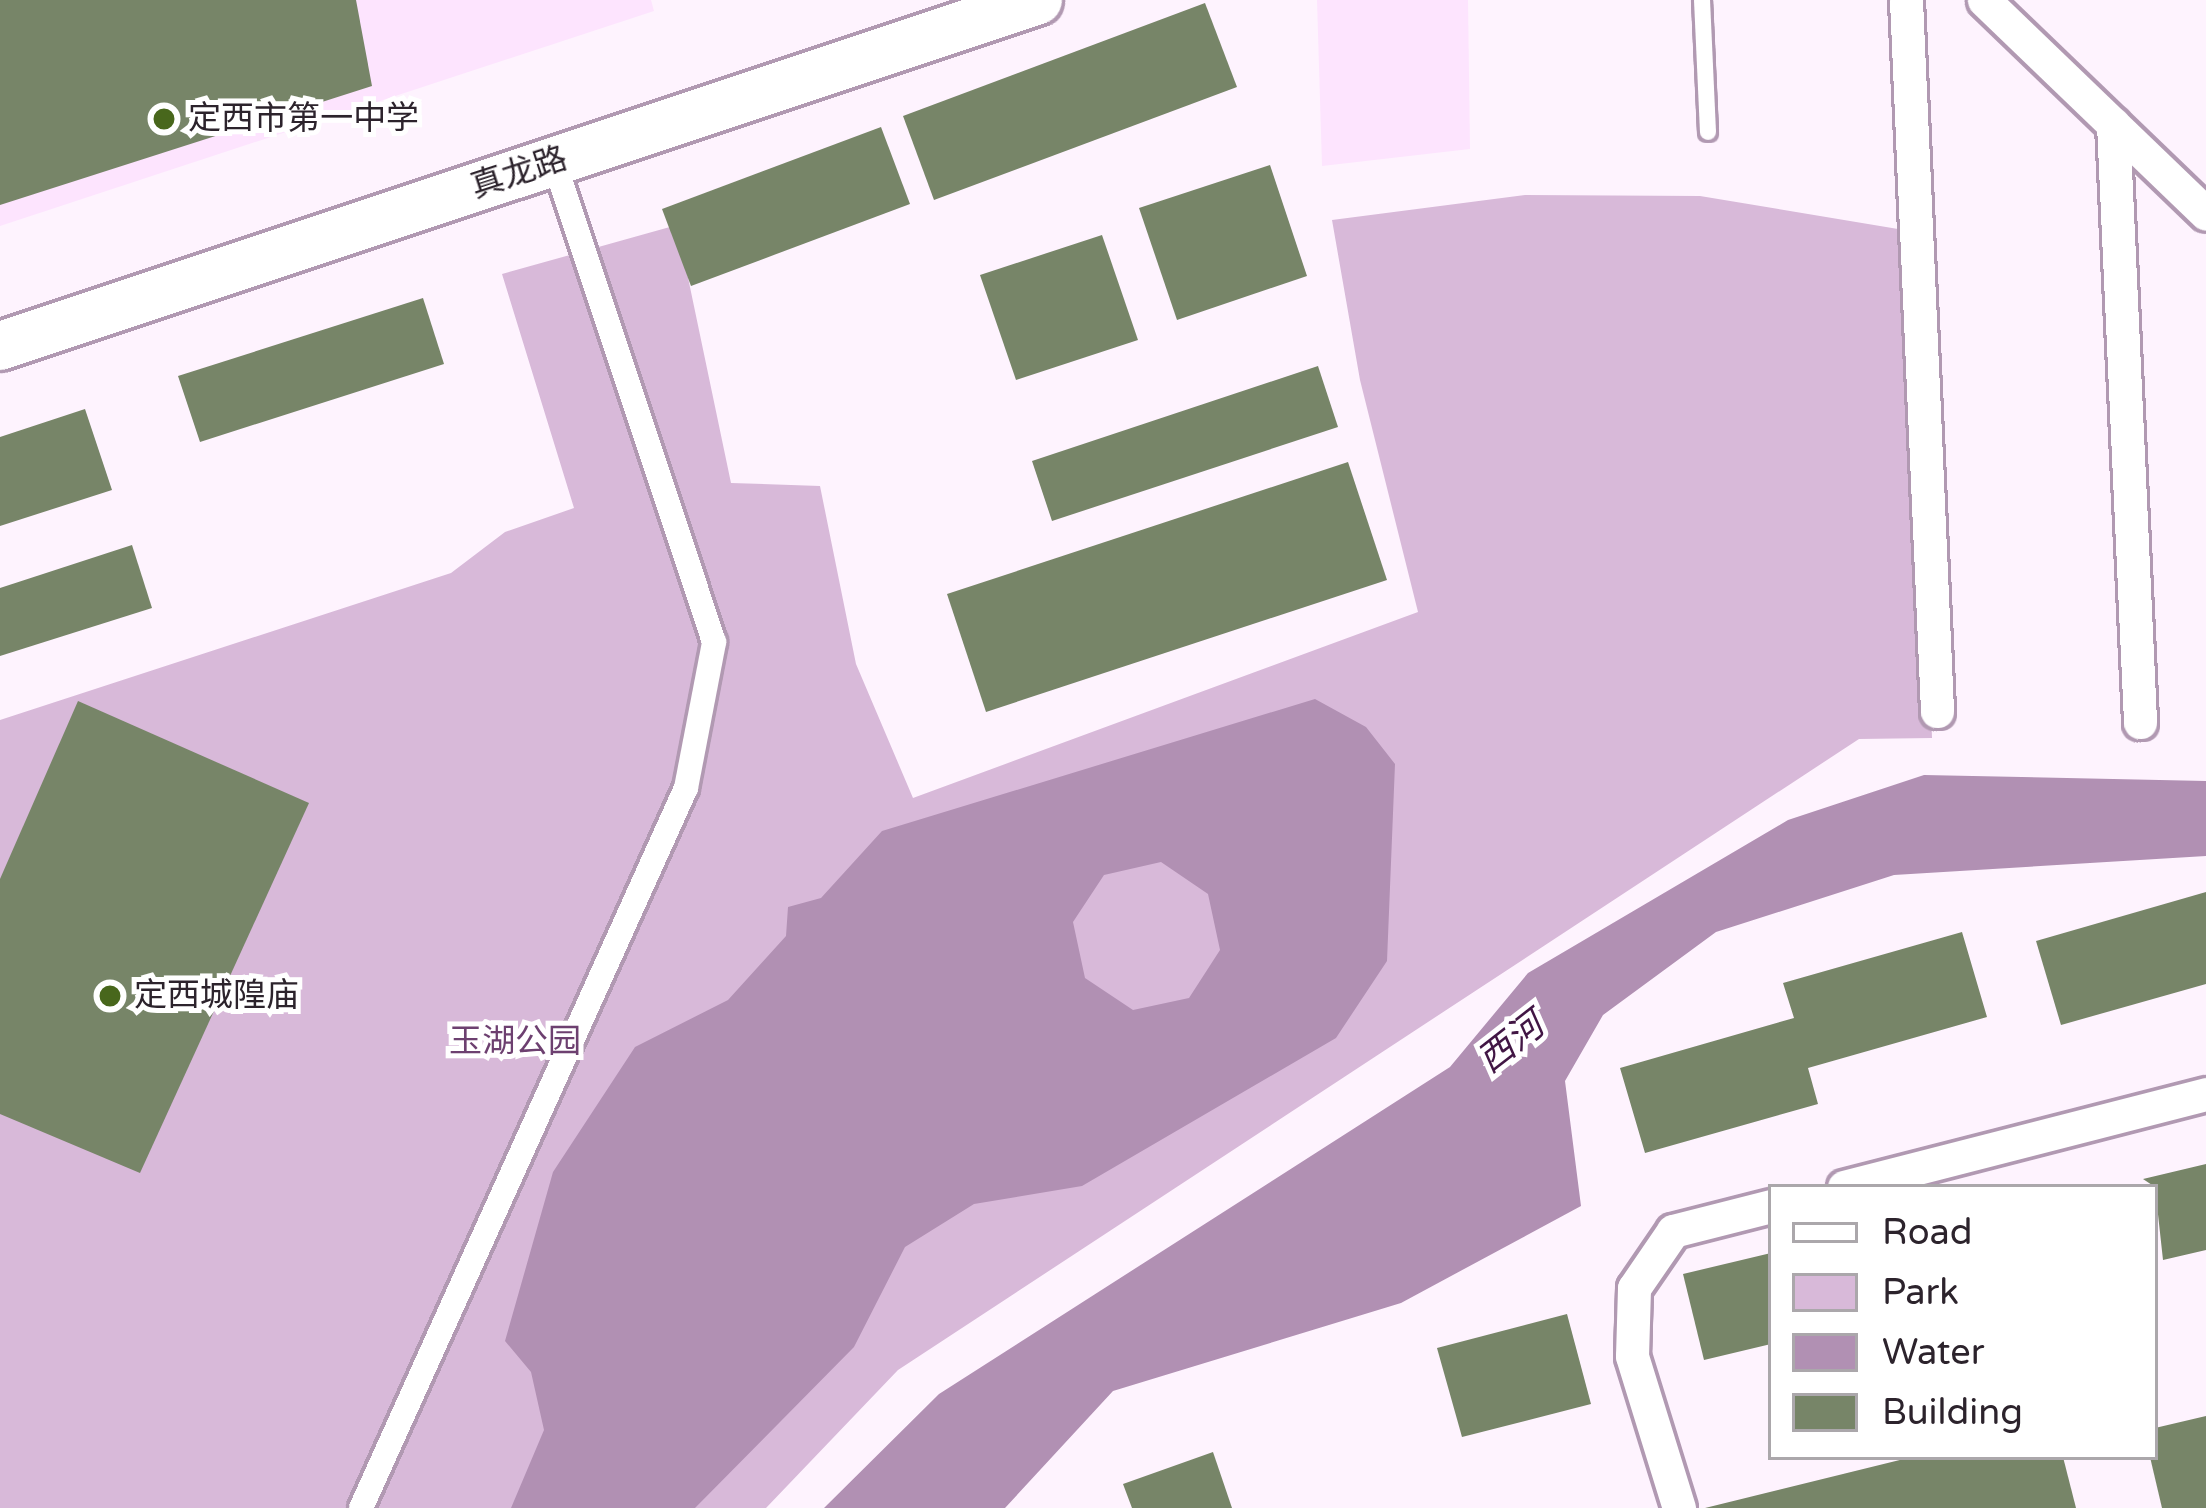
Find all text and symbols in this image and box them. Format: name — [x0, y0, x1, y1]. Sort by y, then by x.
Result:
place label: 定西市第一中学 — [188, 99, 419, 139]
marker: 定西市第一中学 — [151, 106, 177, 132]
street label: 真龙路 — [466, 139, 572, 207]
place label: 定西城隍庙 — [134, 976, 299, 1016]
marker: 定西城隍庙 — [97, 983, 123, 1009]
water label: 西河 — [1469, 1004, 1553, 1082]
park label: 玉湖公园 — [449, 1022, 581, 1062]
legend — [1768, 1184, 2158, 1460]
text: Road — [1882, 1211, 1972, 1254]
text: Park — [1882, 1271, 1959, 1314]
text: Water — [1882, 1331, 1984, 1374]
text: Building — [1882, 1391, 2023, 1434]

